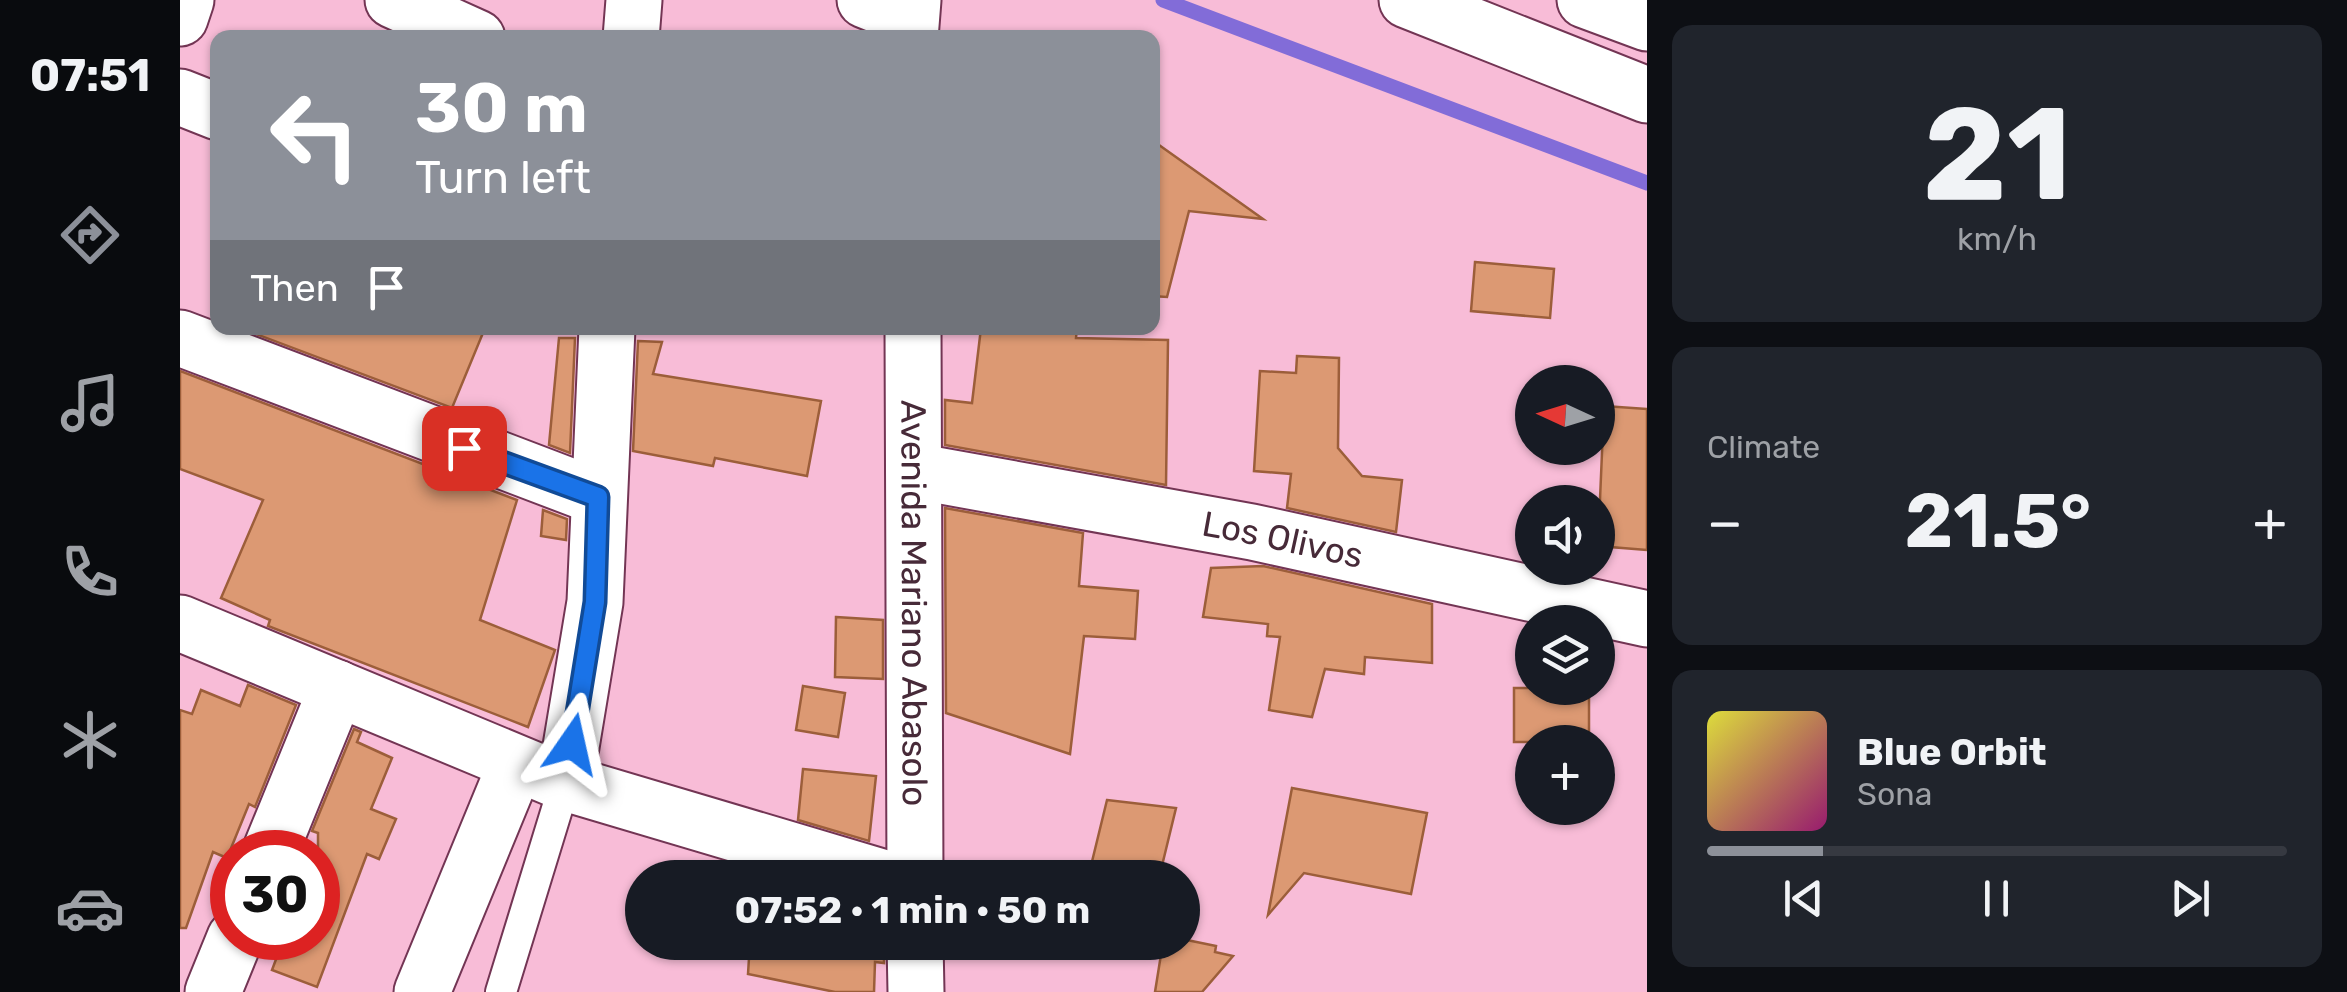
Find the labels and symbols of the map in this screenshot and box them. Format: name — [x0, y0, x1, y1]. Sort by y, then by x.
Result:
north arrow — [1515, 365, 1615, 465]
street label: Avenida Mariano Abasolo — [892, 400, 936, 806]
pin — [422, 406, 507, 491]
street label: Los Olivos — [1199, 502, 1367, 577]
position arrow — [520, 692, 624, 796]
speed limit sign: 30 — [210, 830, 340, 960]

